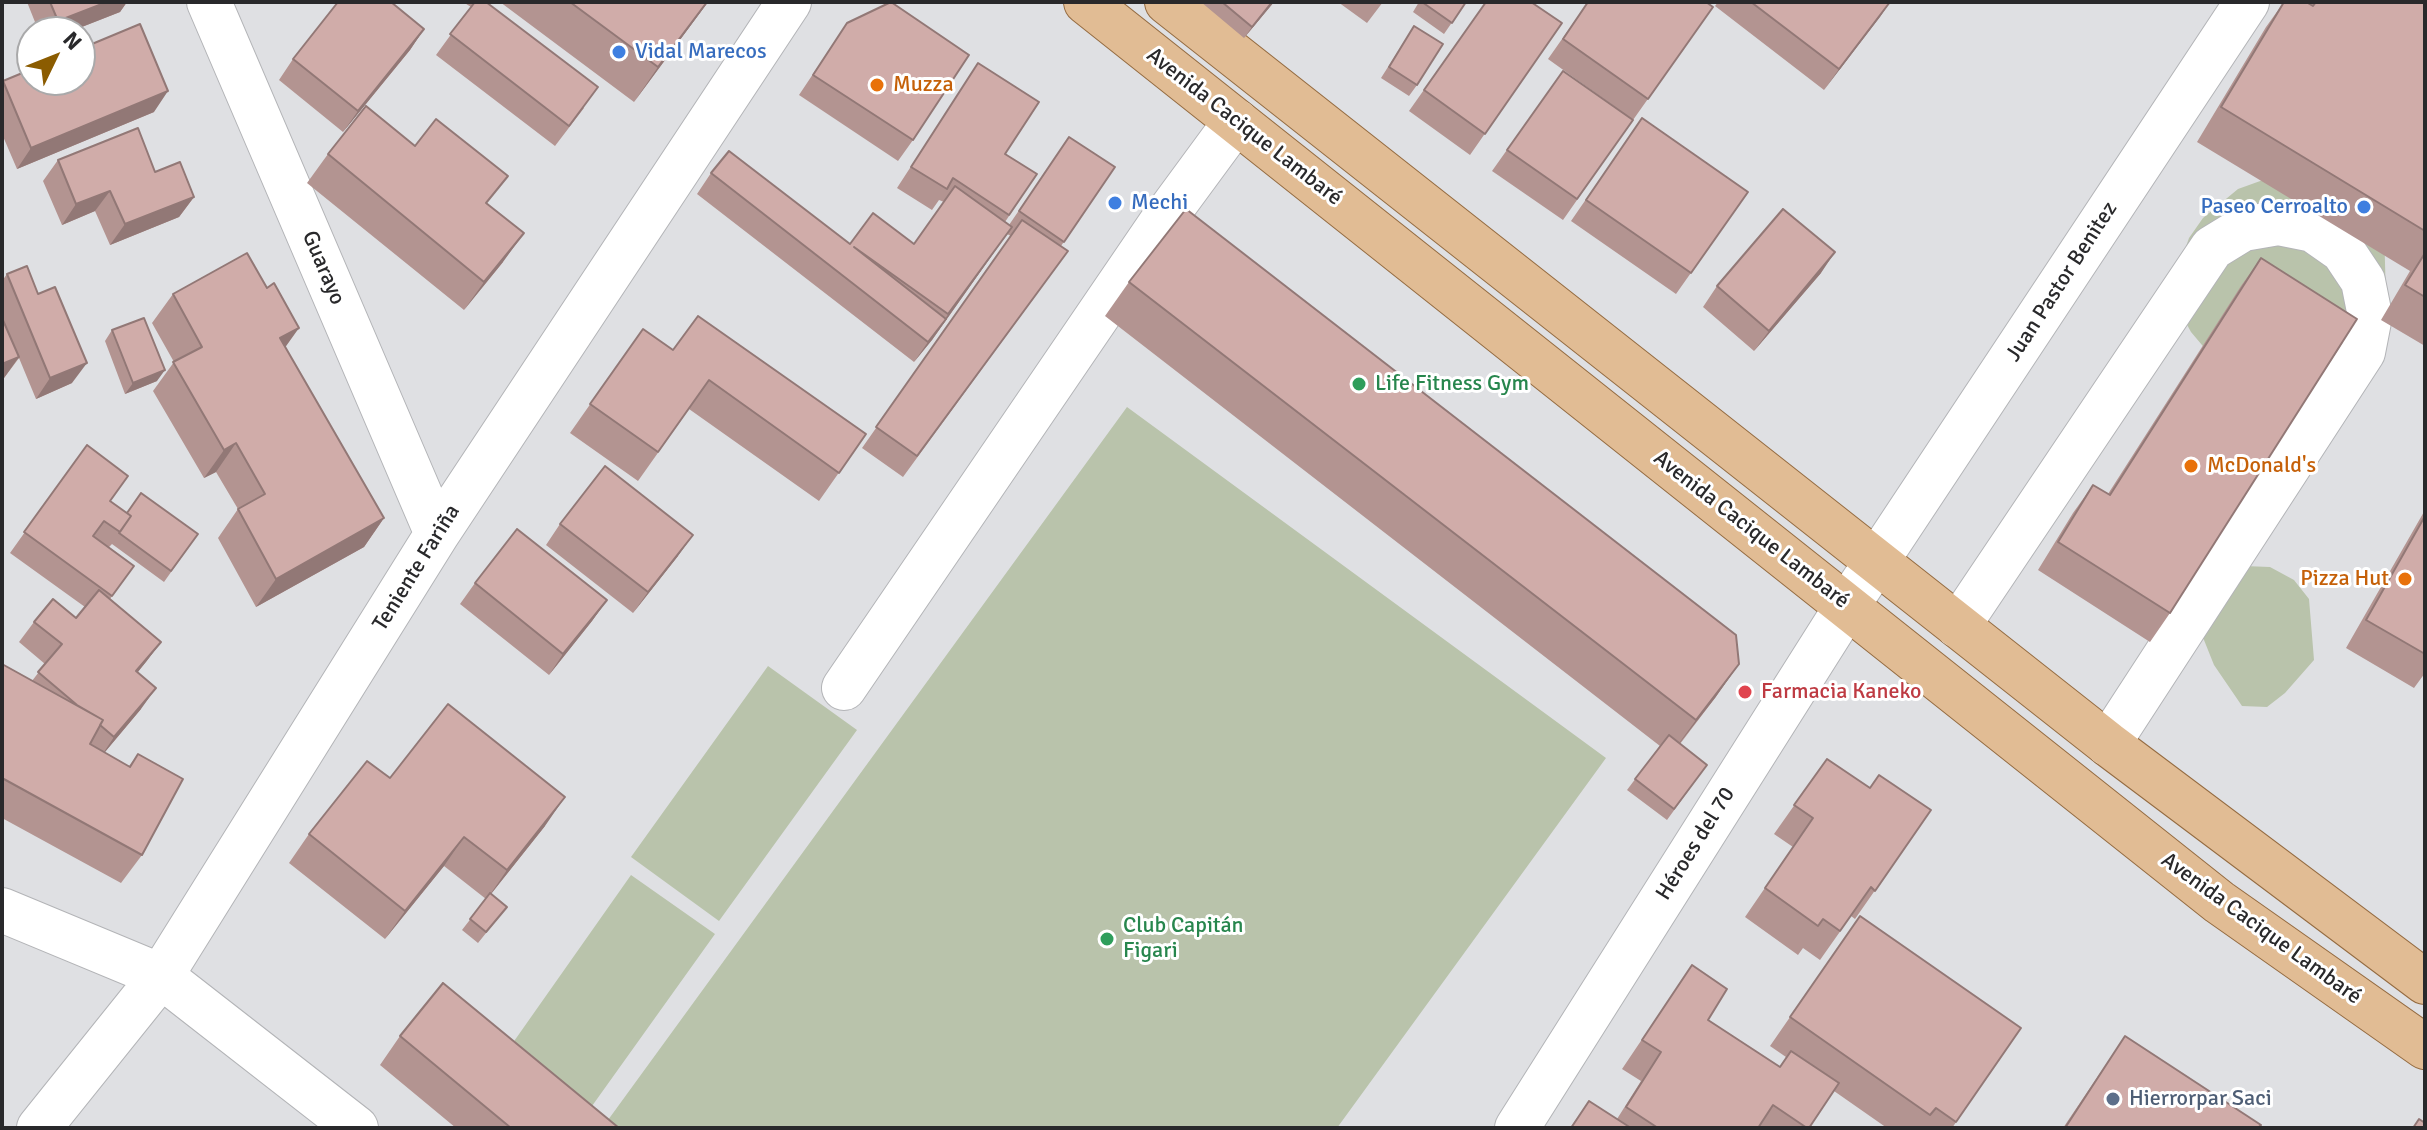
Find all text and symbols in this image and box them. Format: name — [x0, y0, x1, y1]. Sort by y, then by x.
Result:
north arrow — [16, 16, 96, 96]
text: N — [57, 26, 88, 55]
place label: Vidal Marecos — [635, 39, 767, 65]
street label: Avenida Cacique Lambaré — [1141, 42, 1347, 212]
marker: Vidal Marecos — [610, 43, 628, 61]
place label: Muzza — [893, 72, 954, 98]
marker: Muzza — [868, 76, 886, 94]
place label: Mechi — [1131, 190, 1188, 216]
marker: Mechi — [1106, 194, 1124, 212]
place label: Paseo Cerroalto — [2200, 194, 2348, 220]
street label: Juan Pastor Benitez — [2001, 197, 2123, 367]
marker: Paseo Cerroalto — [2355, 198, 2373, 216]
street label: Guarayo — [296, 227, 350, 309]
place label: Life Fitness Gym — [1375, 371, 1529, 397]
marker: Life Fitness Gym — [1350, 375, 1368, 393]
street label: Avenida Cacique Lambaré — [1648, 445, 1854, 615]
place label: McDonald's — [2207, 453, 2316, 479]
marker: McDonald's — [2182, 457, 2200, 475]
street label: Teniente Fariña — [368, 500, 466, 636]
place label: Pizza Hut — [2300, 566, 2389, 592]
marker: Pizza Hut — [2396, 570, 2414, 588]
place label: Farmacia Kaneko — [1761, 679, 1921, 705]
marker: Farmacia Kaneko — [1736, 683, 1754, 701]
street label: Héroes del 70 — [1651, 783, 1741, 905]
street label: Avenida Cacique Lambaré — [2156, 847, 2366, 1011]
place label: Club Capitán Figari — [1123, 913, 1244, 964]
marker: Club Capitán Figari — [1098, 930, 1116, 948]
place label: Hierrorpar Saci — [2129, 1086, 2272, 1112]
marker: Hierrorpar Saci — [2104, 1090, 2122, 1108]

